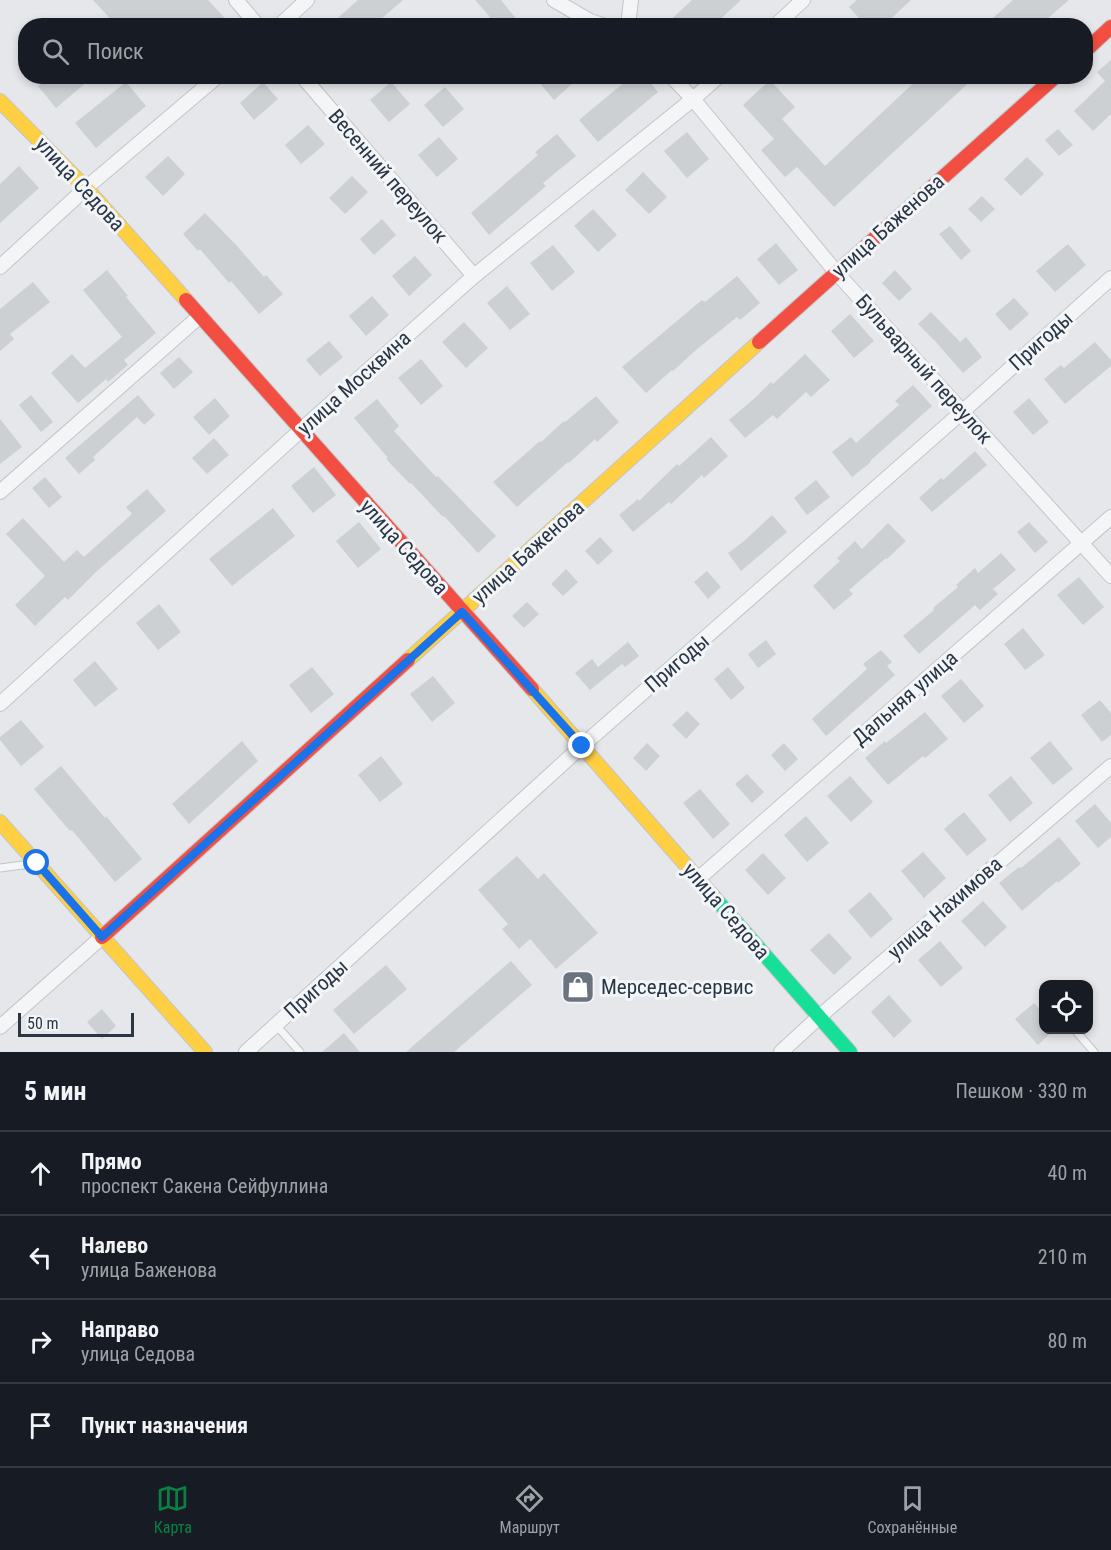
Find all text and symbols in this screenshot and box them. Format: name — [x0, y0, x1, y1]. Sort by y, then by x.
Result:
search box — [18, 18, 1093, 84]
icon: search — [39, 35, 72, 68]
text: Поиск — [87, 39, 144, 64]
street label: Весенний переулок — [324, 104, 452, 248]
street label: улица Седова — [30, 132, 130, 236]
street label: улица Баженова — [827, 169, 949, 283]
street label: Бульварный переулок — [851, 289, 997, 449]
street label: Пригоды — [1004, 306, 1078, 376]
street label: улица Москвина — [293, 326, 415, 440]
street label: улица Седова — [355, 494, 453, 600]
street label: улица Баженова — [467, 495, 589, 609]
street label: Пригоды — [640, 629, 714, 697]
street label: Дальняя улица — [848, 646, 962, 750]
route end — [568, 732, 594, 758]
route start — [23, 849, 49, 875]
street label: улица Нахимова — [883, 852, 1007, 964]
street label: улица Седова — [678, 858, 774, 964]
street label: Пригоды — [279, 954, 353, 1024]
shop icon: Мерседес-сервис — [560, 969, 596, 1005]
place label: Мерседес-сервис — [601, 975, 754, 999]
map controls — [1039, 980, 1093, 1034]
button: locate — [1039, 980, 1093, 1034]
scale bar — [18, 1010, 134, 1038]
text: 50 m — [27, 1014, 59, 1033]
text: 5 мин — [24, 1076, 86, 1106]
text: Пешком · 330 m — [955, 1079, 1087, 1103]
text: Прямо — [81, 1149, 142, 1174]
icon: ahead — [24, 1157, 57, 1190]
text: 40 m — [1048, 1161, 1087, 1185]
text: проспект Сакена Сейфуллина — [81, 1174, 328, 1198]
text: Налево — [81, 1233, 148, 1258]
icon: left — [24, 1241, 57, 1274]
text: 210 m — [1038, 1245, 1087, 1269]
text: улица Баженова — [81, 1258, 217, 1282]
text: Направо — [81, 1317, 159, 1342]
icon: right — [24, 1325, 57, 1358]
text: 80 m — [1048, 1329, 1087, 1353]
text: улица Седова — [81, 1342, 195, 1366]
icon: arrive — [24, 1409, 57, 1442]
text: Пункт назначения — [81, 1413, 248, 1438]
tab: Карта — [154, 1482, 192, 1537]
tab: Маршрут — [500, 1482, 560, 1537]
tab: Сохранённые — [867, 1482, 957, 1537]

